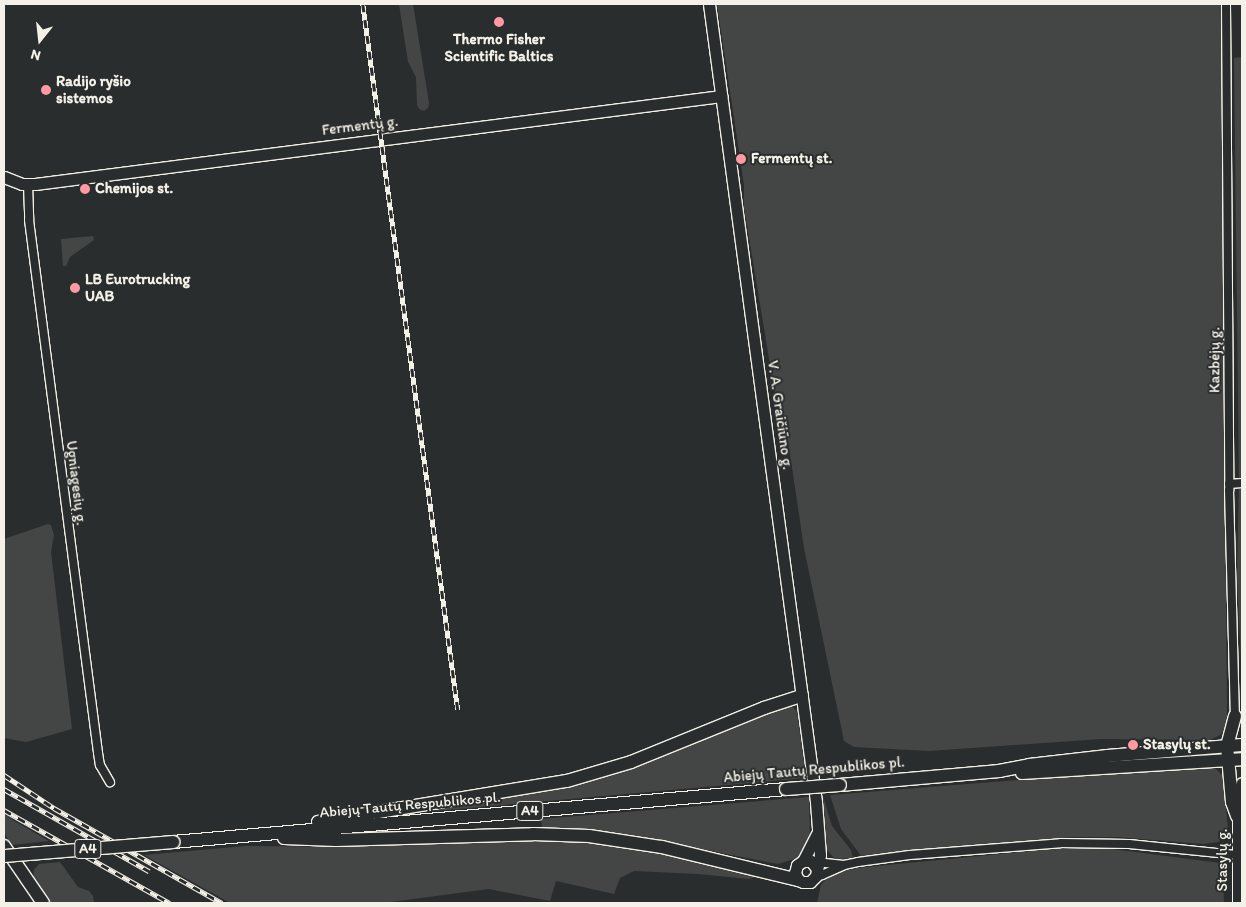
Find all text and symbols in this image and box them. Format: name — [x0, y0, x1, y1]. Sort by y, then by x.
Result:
north arrow — [15, 15, 65, 65]
marker: Thermo Fisher Scientific Baltics — [493, 16, 505, 28]
place label: Thermo Fisher Scientific Baltics — [445, 30, 553, 65]
text: N — [29, 45, 43, 64]
place label: Radijo ryšio sistemos — [56, 72, 131, 107]
marker: Radijo ryšio sistemos — [40, 84, 52, 96]
street label: Fermentų g. — [321, 112, 399, 140]
place label: Fermentų st. — [751, 150, 832, 168]
marker: Fermentų st. — [735, 153, 747, 165]
place label: Chemijos st. — [95, 180, 173, 198]
marker: Chemijos st. — [79, 183, 91, 195]
place label: LB Eurotrucking UAB — [85, 270, 190, 305]
marker: LB Eurotrucking UAB — [69, 282, 81, 294]
street label: Kazbėjų g. — [1206, 327, 1224, 393]
street label: V. A. Graičiūno g. — [763, 359, 797, 471]
street label: Ugniagesių g. — [62, 440, 90, 526]
place label: Stasylų st. — [1143, 736, 1211, 754]
marker: Stasylų st. — [1127, 739, 1139, 751]
street label: Abiejų Tautų Respublikos pl. — [724, 753, 904, 787]
street label: Abiejų Tautų Respublikos pl. — [320, 788, 500, 822]
road number: A4 — [516, 799, 544, 822]
street label: Stasylų g. — [1214, 829, 1232, 891]
road number: A4 — [74, 838, 102, 861]

